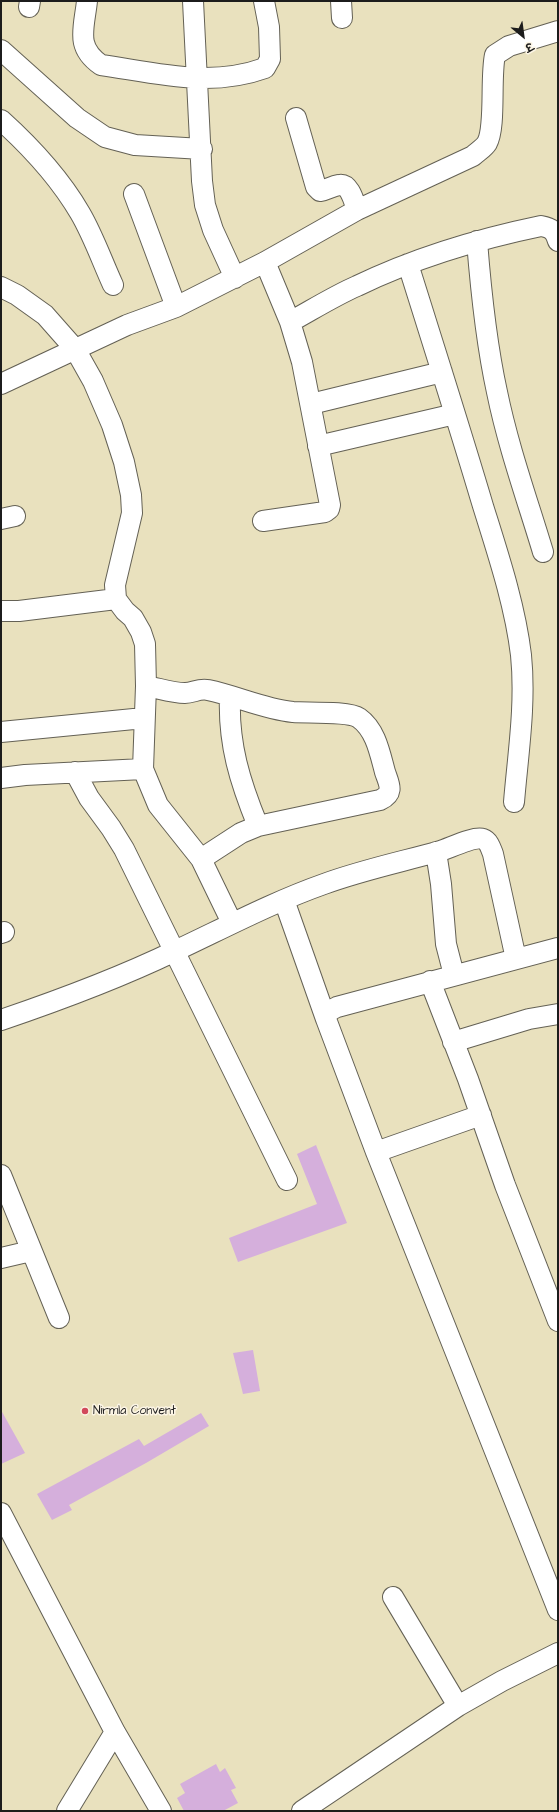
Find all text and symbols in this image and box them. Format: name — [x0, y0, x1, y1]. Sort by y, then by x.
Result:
north arrow — [503, 16, 543, 56]
text: उ — [522, 39, 536, 55]
place label: Nirmla Convent — [93, 1404, 176, 1418]
marker: Nirmla Convent — [80, 1406, 90, 1416]

